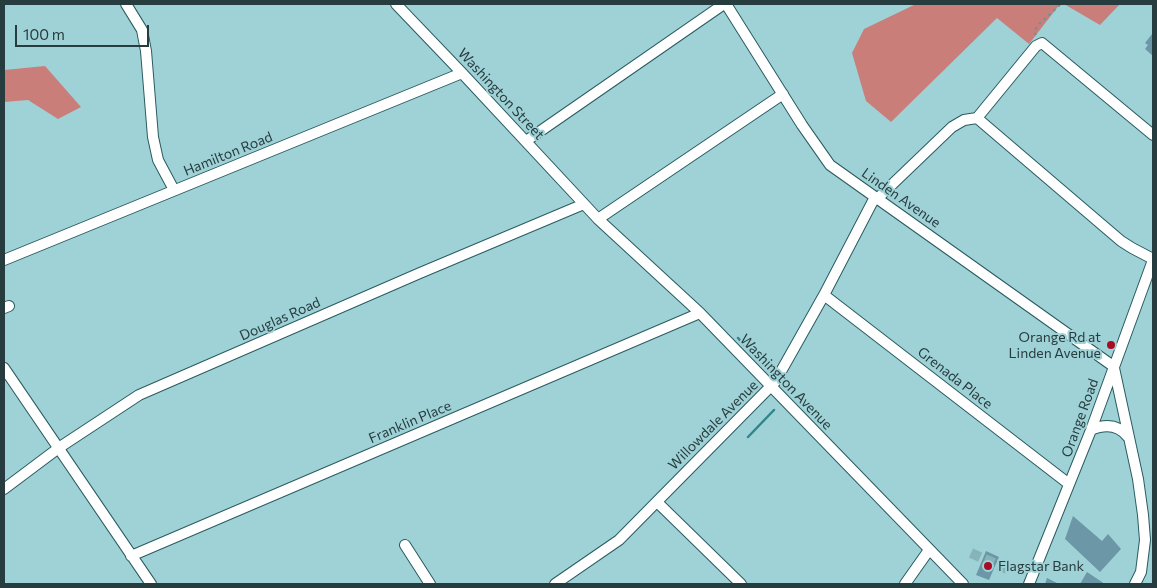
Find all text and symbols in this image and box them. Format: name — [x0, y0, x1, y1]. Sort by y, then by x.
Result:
scale bar — [18, 15, 151, 47]
text: 100 m — [23, 25, 65, 43]
street label: Washington Street — [454, 45, 548, 143]
street label: Hamilton Road — [181, 128, 275, 180]
street label: Linden Avenue — [858, 165, 944, 231]
street label: Douglas Road — [237, 294, 323, 344]
place label: Orange Rd at Linden Avenue — [1009, 329, 1101, 362]
street label: Washington Avenue — [736, 331, 836, 433]
marker: Orange Rd at Linden Avenue — [1105, 339, 1117, 351]
street label: Grenada Place — [914, 344, 996, 412]
street label: Orange Road — [1058, 376, 1102, 460]
street label: Willowdale Avenue — [665, 377, 761, 473]
street label: Franklin Place — [366, 397, 454, 447]
place label: Flagstar Bank — [998, 558, 1084, 574]
marker: Flagstar Bank — [982, 560, 994, 572]

